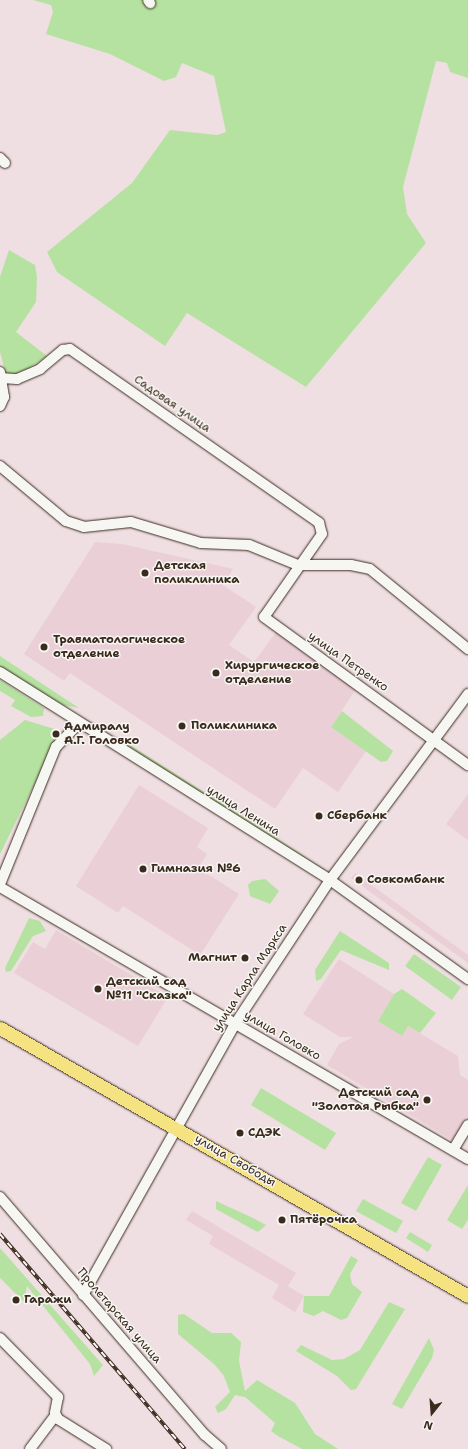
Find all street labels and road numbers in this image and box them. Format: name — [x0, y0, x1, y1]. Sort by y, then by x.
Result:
street label: Садовая улица — [131, 372, 213, 436]
street label: улица Петренко — [305, 629, 391, 695]
street label: улица Ленина — [203, 783, 283, 839]
street label: улица Карла Маркса — [210, 921, 290, 1035]
street label: улица Головко — [241, 1008, 323, 1064]
street label: улица Свободы — [192, 1132, 278, 1190]
street label: Пролетарская улица — [74, 1266, 164, 1366]

